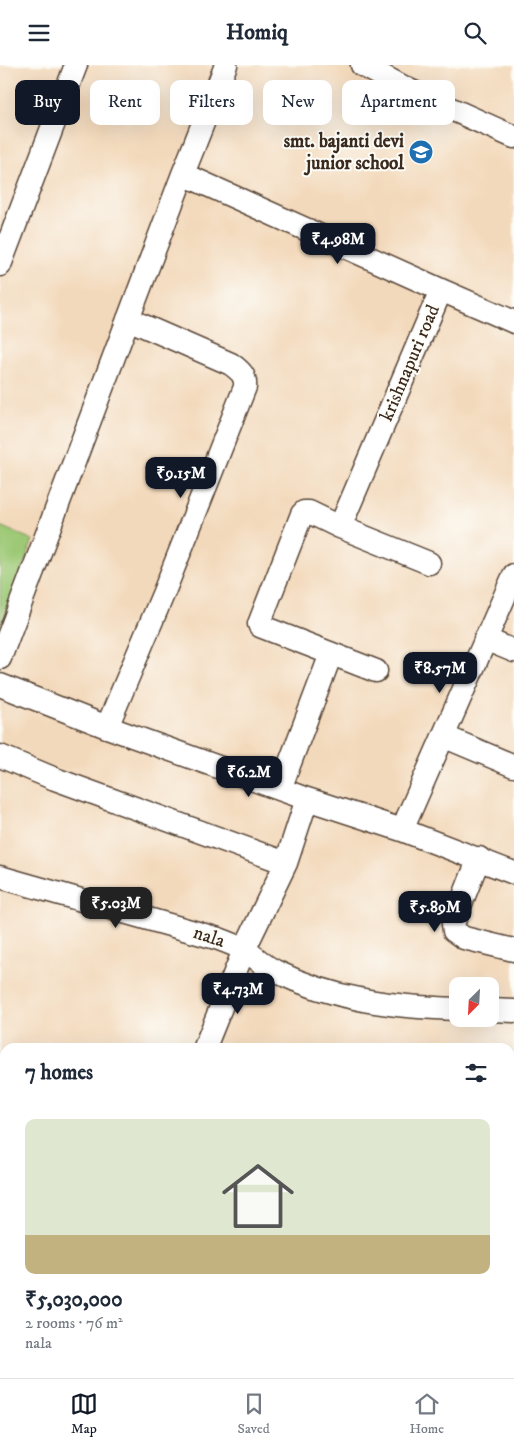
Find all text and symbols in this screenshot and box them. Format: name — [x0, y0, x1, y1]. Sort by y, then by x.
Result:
icon: menu — [25, 19, 53, 47]
text: Homiq — [226, 19, 288, 46]
icon: search — [461, 19, 489, 47]
chip: Buy — [15, 80, 80, 125]
chip: Rent — [90, 80, 160, 125]
chip: Filters — [170, 80, 253, 125]
chip: New — [263, 80, 332, 125]
chip: Apartment — [342, 80, 455, 125]
place label: smt. bajanti devi junior school — [284, 130, 404, 176]
school or university icon: smt. bajanti devi junior school — [408, 139, 434, 165]
pin: ₹4.98M — [297, 223, 379, 265]
text: ₹4.98M — [311, 229, 365, 249]
street label: krishnapuri road — [375, 301, 445, 425]
pin: ₹9.15M — [140, 457, 222, 499]
text: ₹9.15M — [156, 463, 206, 483]
pin: ₹8.57M — [399, 651, 481, 694]
text: ₹8.57M — [414, 658, 466, 678]
pin: ₹6.2M — [214, 755, 284, 798]
text: ₹6.2M — [227, 762, 271, 782]
pin: ₹5.03M — [75, 887, 157, 929]
pin: ₹5.89M — [394, 891, 476, 933]
text: ₹5.03M — [91, 893, 141, 913]
text: ₹5.89M — [409, 897, 461, 917]
street label: nala — [190, 921, 228, 953]
pin: ₹4.73M — [197, 973, 279, 1015]
north arrow — [449, 977, 499, 1027]
map controls — [449, 977, 499, 1027]
text: ₹4.73M — [213, 979, 263, 999]
icon: filters — [462, 1059, 490, 1087]
text: 7 homes — [25, 1060, 93, 1086]
icon: home — [213, 1151, 303, 1241]
text: ₹5,030,000 — [25, 1287, 122, 1313]
text: 2 rooms · 76 m² — [25, 1313, 123, 1333]
text: nala — [25, 1333, 52, 1353]
tab: Map — [70, 1390, 98, 1438]
tab: Saved — [238, 1390, 270, 1438]
tab: Home — [409, 1390, 444, 1438]

